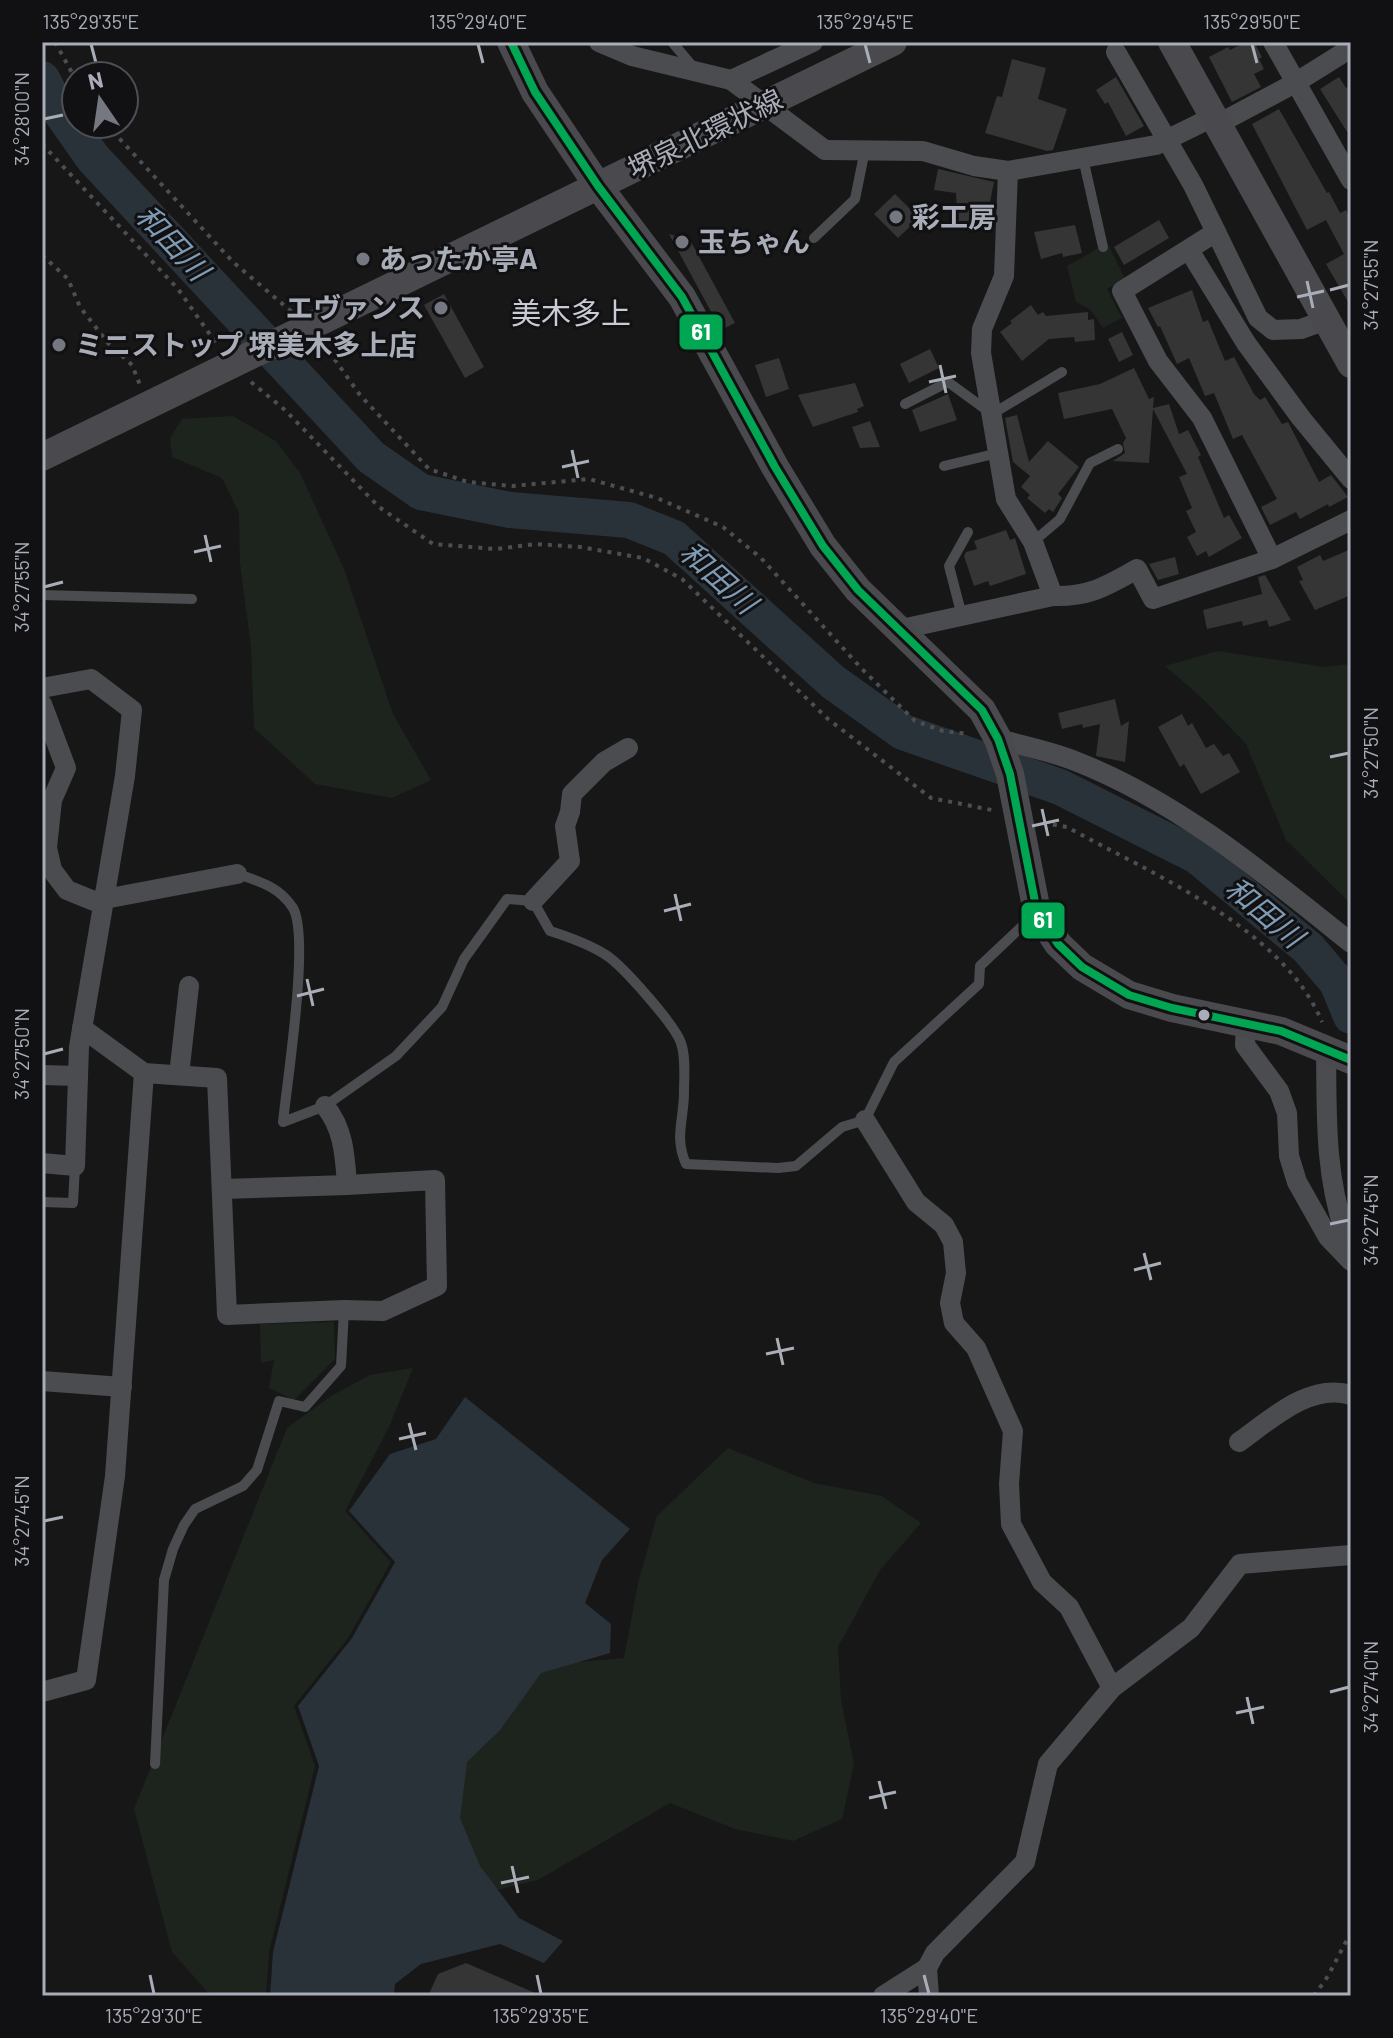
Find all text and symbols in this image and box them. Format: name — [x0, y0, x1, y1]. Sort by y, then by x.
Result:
text: 135°29'35"E — [43, 9, 139, 33]
text: 135°29'40"E — [429, 9, 527, 33]
text: 135°29'45"E — [816, 9, 914, 33]
text: 135°29'50"E — [1203, 9, 1301, 33]
north arrow — [60, 60, 140, 140]
text: N — [85, 65, 105, 94]
text: 34°28'00"N — [9, 72, 33, 166]
street label: 堺泉北環状線 — [622, 81, 788, 185]
water label: 和田川 — [130, 196, 219, 289]
place label: 彩工房 — [912, 199, 996, 233]
marker: 彩工房 — [887, 208, 905, 226]
place label: 玉ちゃん — [698, 224, 810, 258]
marker: 玉ちゃん — [673, 233, 691, 251]
text: 34°27'55"N — [1358, 239, 1382, 331]
place label: あったか亭A — [379, 241, 538, 275]
marker: あったか亭A — [354, 250, 372, 268]
place label: エヴァンス — [286, 290, 425, 324]
district label: 美木多上 — [511, 294, 631, 330]
marker: エヴァンス — [432, 299, 450, 317]
line badge: 61 — [678, 313, 724, 351]
text: 61 — [691, 318, 711, 344]
place label: ミニストップ 堺美木多上店 — [75, 327, 417, 361]
marker: ミニストップ 堺美木多上店 — [50, 336, 68, 354]
water label: 和田川 — [674, 533, 767, 622]
text: 34°27'55"N — [9, 541, 33, 633]
text: 34°27'50"N — [1358, 707, 1382, 799]
water label: 和田川 — [1219, 869, 1314, 956]
line badge: 61 — [1020, 901, 1066, 940]
text: 61 — [1033, 906, 1053, 932]
unlabelled marker — [1196, 1007, 1212, 1023]
text: 34°27'50"N — [9, 1008, 33, 1100]
text: 34°27'45"N — [1358, 1174, 1382, 1266]
text: 34°27'45"N — [9, 1475, 33, 1567]
text: 34°27'40"N — [1358, 1641, 1382, 1733]
text: 135°29'30"E — [105, 2003, 203, 2027]
text: 135°29'35"E — [493, 2003, 589, 2027]
text: 135°29'40"E — [880, 2003, 978, 2027]

